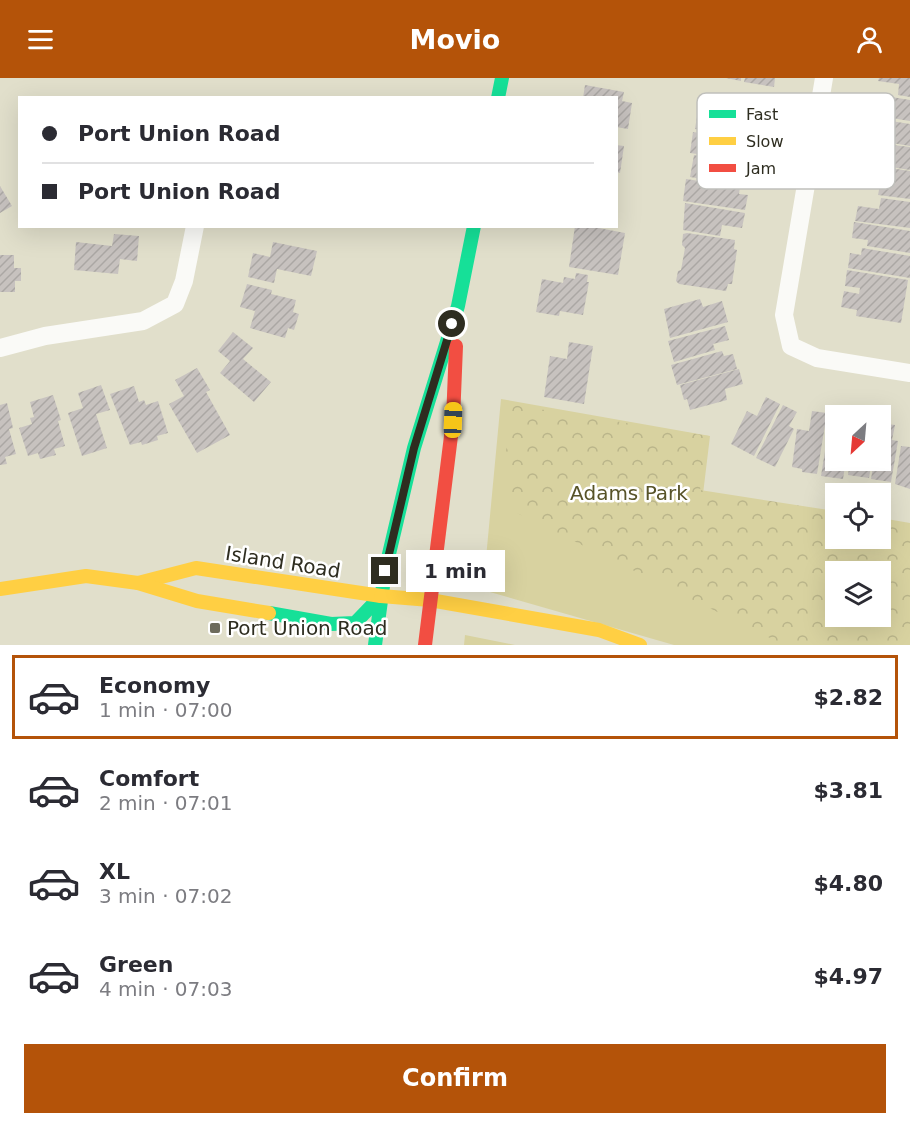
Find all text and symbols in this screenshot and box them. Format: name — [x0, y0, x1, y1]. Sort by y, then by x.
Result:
icon: menu — [24, 23, 57, 56]
icon: person — [853, 23, 886, 56]
text: Movio — [410, 24, 500, 55]
legend — [697, 93, 895, 189]
text: Fast — [746, 105, 778, 124]
text: Port Union Road — [78, 121, 280, 146]
text: Slow — [746, 132, 783, 151]
text: Jam — [745, 159, 776, 178]
text: Port Union Road — [78, 179, 280, 204]
route start — [438, 310, 465, 337]
car — [443, 402, 463, 438]
north arrow — [825, 405, 891, 471]
map controls — [825, 405, 891, 627]
park label: Adams Park — [570, 481, 688, 505]
button: locate — [825, 483, 891, 549]
street label: Island Road — [224, 541, 342, 583]
callout: 1 min — [406, 550, 505, 592]
route end — [371, 557, 398, 584]
text: 1 min — [424, 559, 487, 583]
button: layers — [825, 561, 891, 627]
place label: Port Union Road — [227, 616, 387, 640]
marker: Port Union Road — [208, 621, 222, 635]
icon: car — [27, 670, 81, 724]
text: Economy — [99, 673, 210, 698]
text: $2.82 — [813, 685, 883, 710]
text: 1 min · 07:00 — [99, 698, 233, 722]
icon: car — [27, 763, 81, 817]
text: Comfort — [99, 766, 199, 791]
text: $3.81 — [813, 778, 883, 803]
text: 2 min · 07:01 — [99, 791, 233, 815]
icon: car — [27, 856, 81, 910]
text: XL — [99, 859, 130, 884]
text: $4.80 — [813, 871, 883, 896]
text: 3 min · 07:02 — [99, 884, 233, 908]
icon: car — [27, 949, 81, 1003]
text: Green — [99, 952, 173, 977]
text: $4.97 — [813, 964, 883, 989]
text: 4 min · 07:03 — [99, 977, 233, 1001]
button: Confirm — [24, 1044, 886, 1113]

